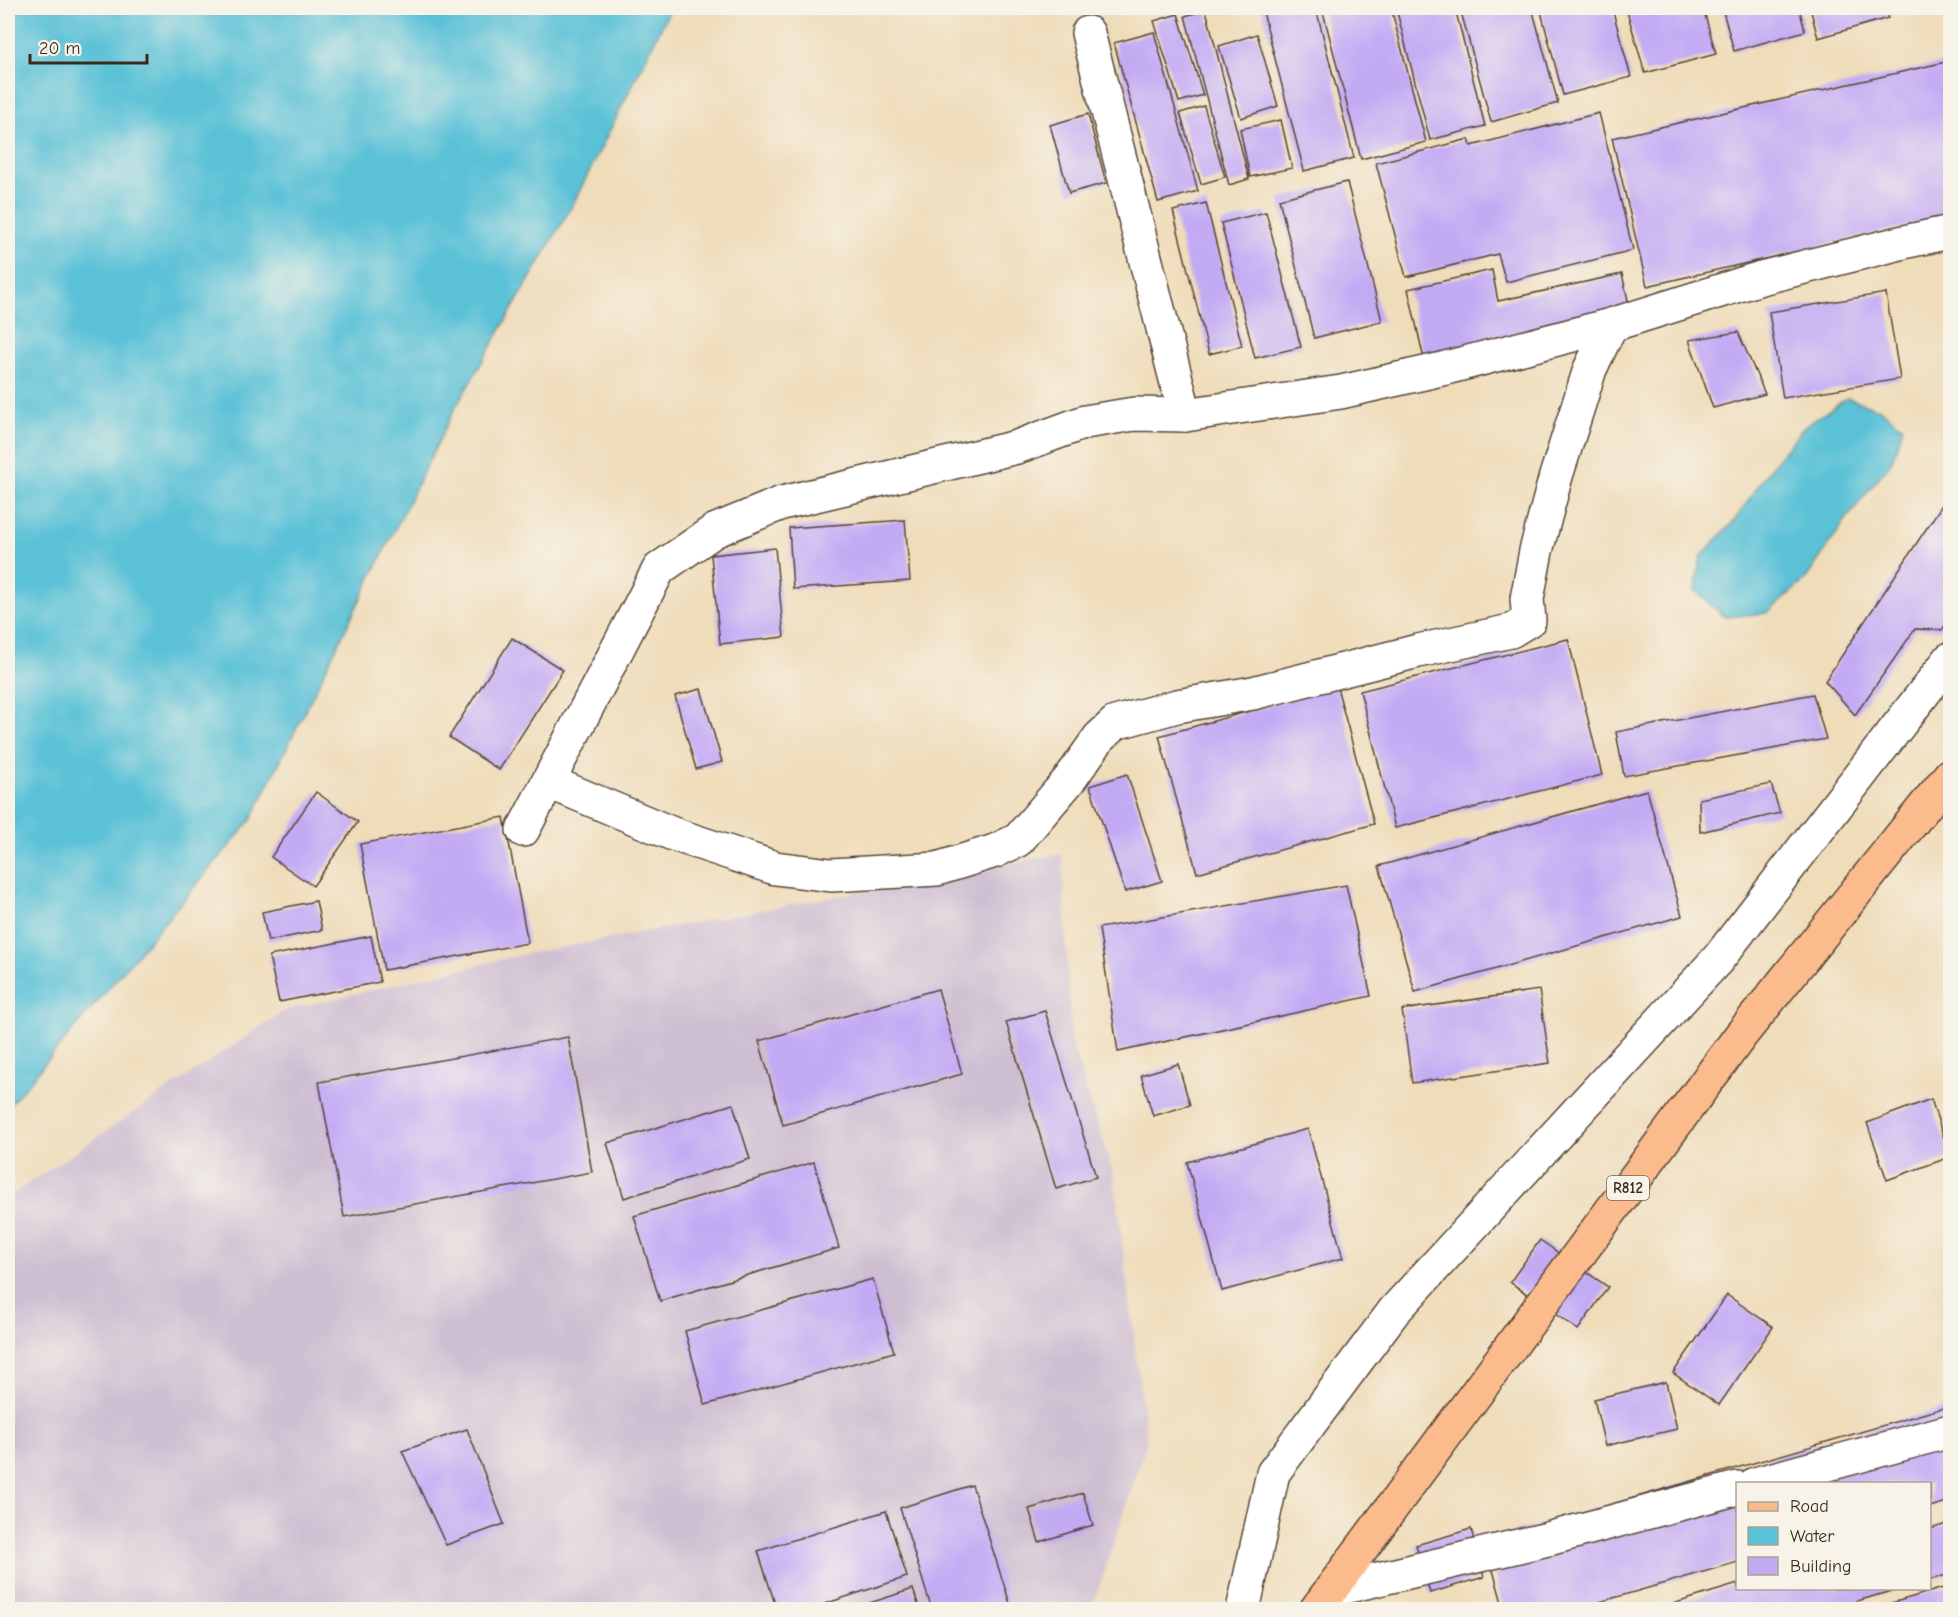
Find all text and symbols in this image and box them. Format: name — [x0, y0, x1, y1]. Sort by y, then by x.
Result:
scale bar — [30, 27, 147, 65]
text: 20 m — [39, 38, 80, 59]
road number: R812 — [1607, 1176, 1649, 1200]
legend — [1736, 1482, 1931, 1590]
text: Road — [1790, 1496, 1829, 1517]
text: Water — [1790, 1526, 1835, 1547]
text: Building — [1790, 1556, 1852, 1577]

